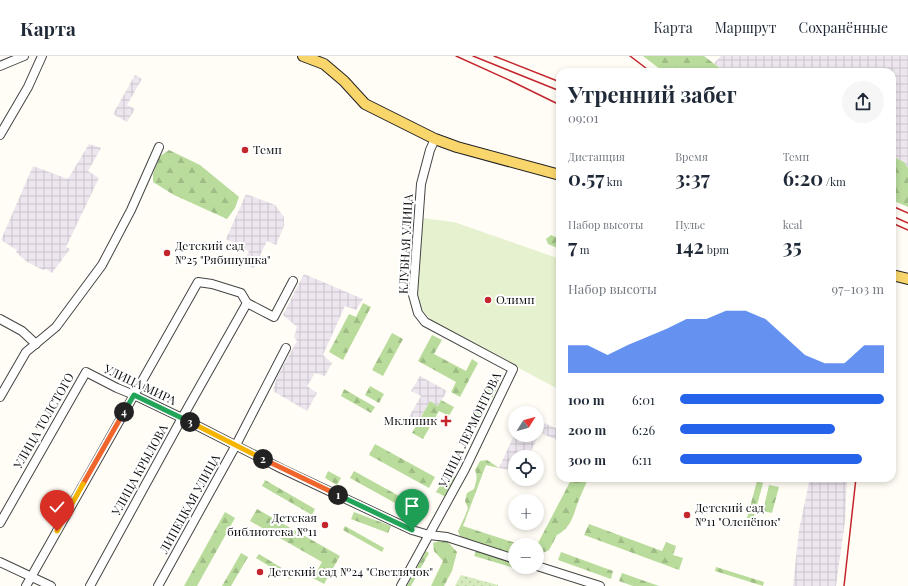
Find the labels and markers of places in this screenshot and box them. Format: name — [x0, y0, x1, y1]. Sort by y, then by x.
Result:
place label: Темп — [253, 141, 282, 157]
marker: Темп — [240, 145, 250, 155]
place label: Детский сад №25 "Рябинушка" — [175, 237, 271, 267]
marker: Детский сад №25 "Рябинушка" — [162, 248, 172, 258]
place label: Олимп — [496, 291, 535, 307]
marker: Олимп — [483, 295, 493, 305]
pin: 4 — [114, 402, 134, 422]
pin: 3 — [180, 412, 200, 432]
place label: Мклиник — [384, 412, 437, 428]
marker: Мклиник — [440, 415, 452, 427]
pin: 2 — [253, 449, 273, 469]
pin: 1 — [328, 485, 348, 505]
pin — [395, 489, 429, 530]
pin — [40, 490, 74, 531]
place label: Детский сад №11 "Оленёнок" — [695, 499, 781, 529]
place label: Детская библиотека №11 — [227, 509, 318, 539]
marker: Детский сад №11 "Оленёнок" — [682, 510, 692, 520]
marker: Детская библиотека №11 — [320, 520, 330, 530]
place label: Детский сад №24 "Светлячок" — [268, 563, 433, 579]
marker: Детский сад №24 "Светлячок" — [255, 567, 265, 577]

